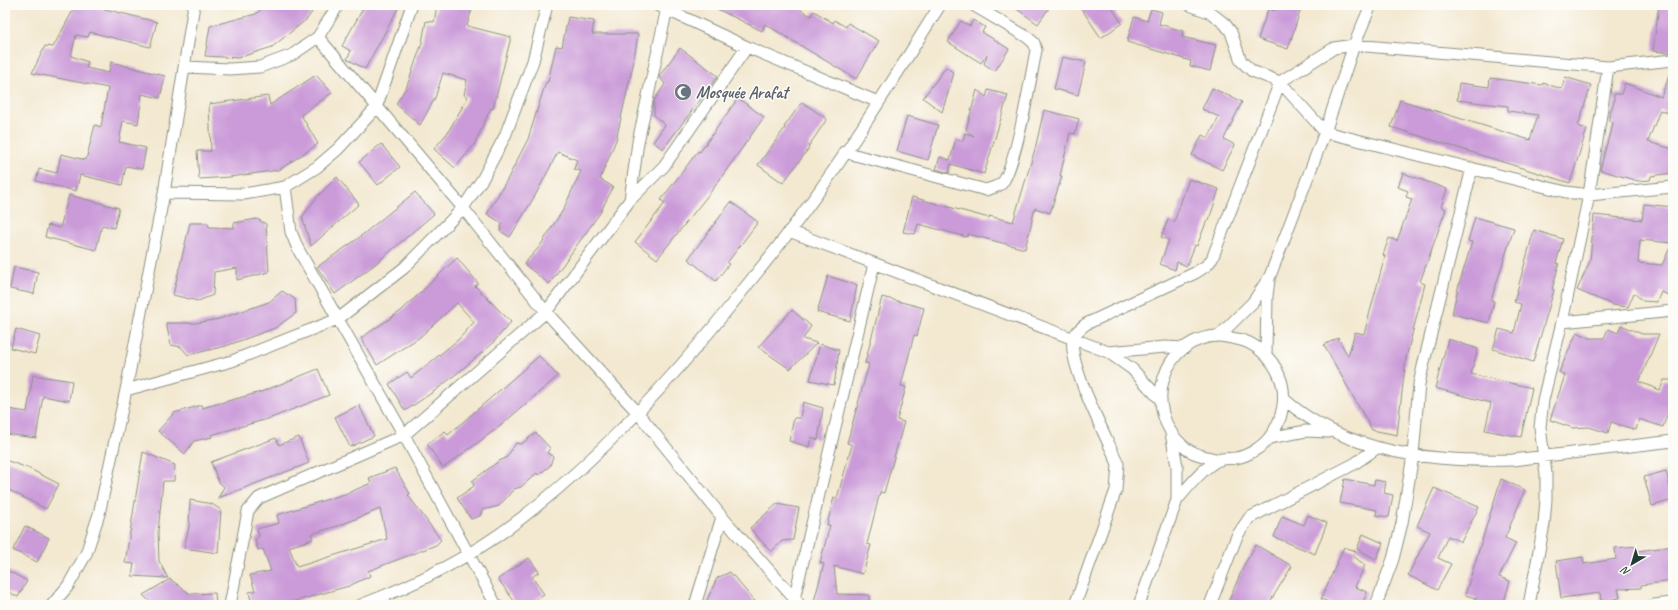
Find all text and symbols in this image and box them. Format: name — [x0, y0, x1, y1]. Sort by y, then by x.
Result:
mosque icon: Mosquée Arafat — [673, 82, 693, 102]
place label: Mosquée Arafat — [696, 82, 790, 103]
north arrow — [1612, 544, 1652, 584]
text: N — [1617, 563, 1633, 579]

